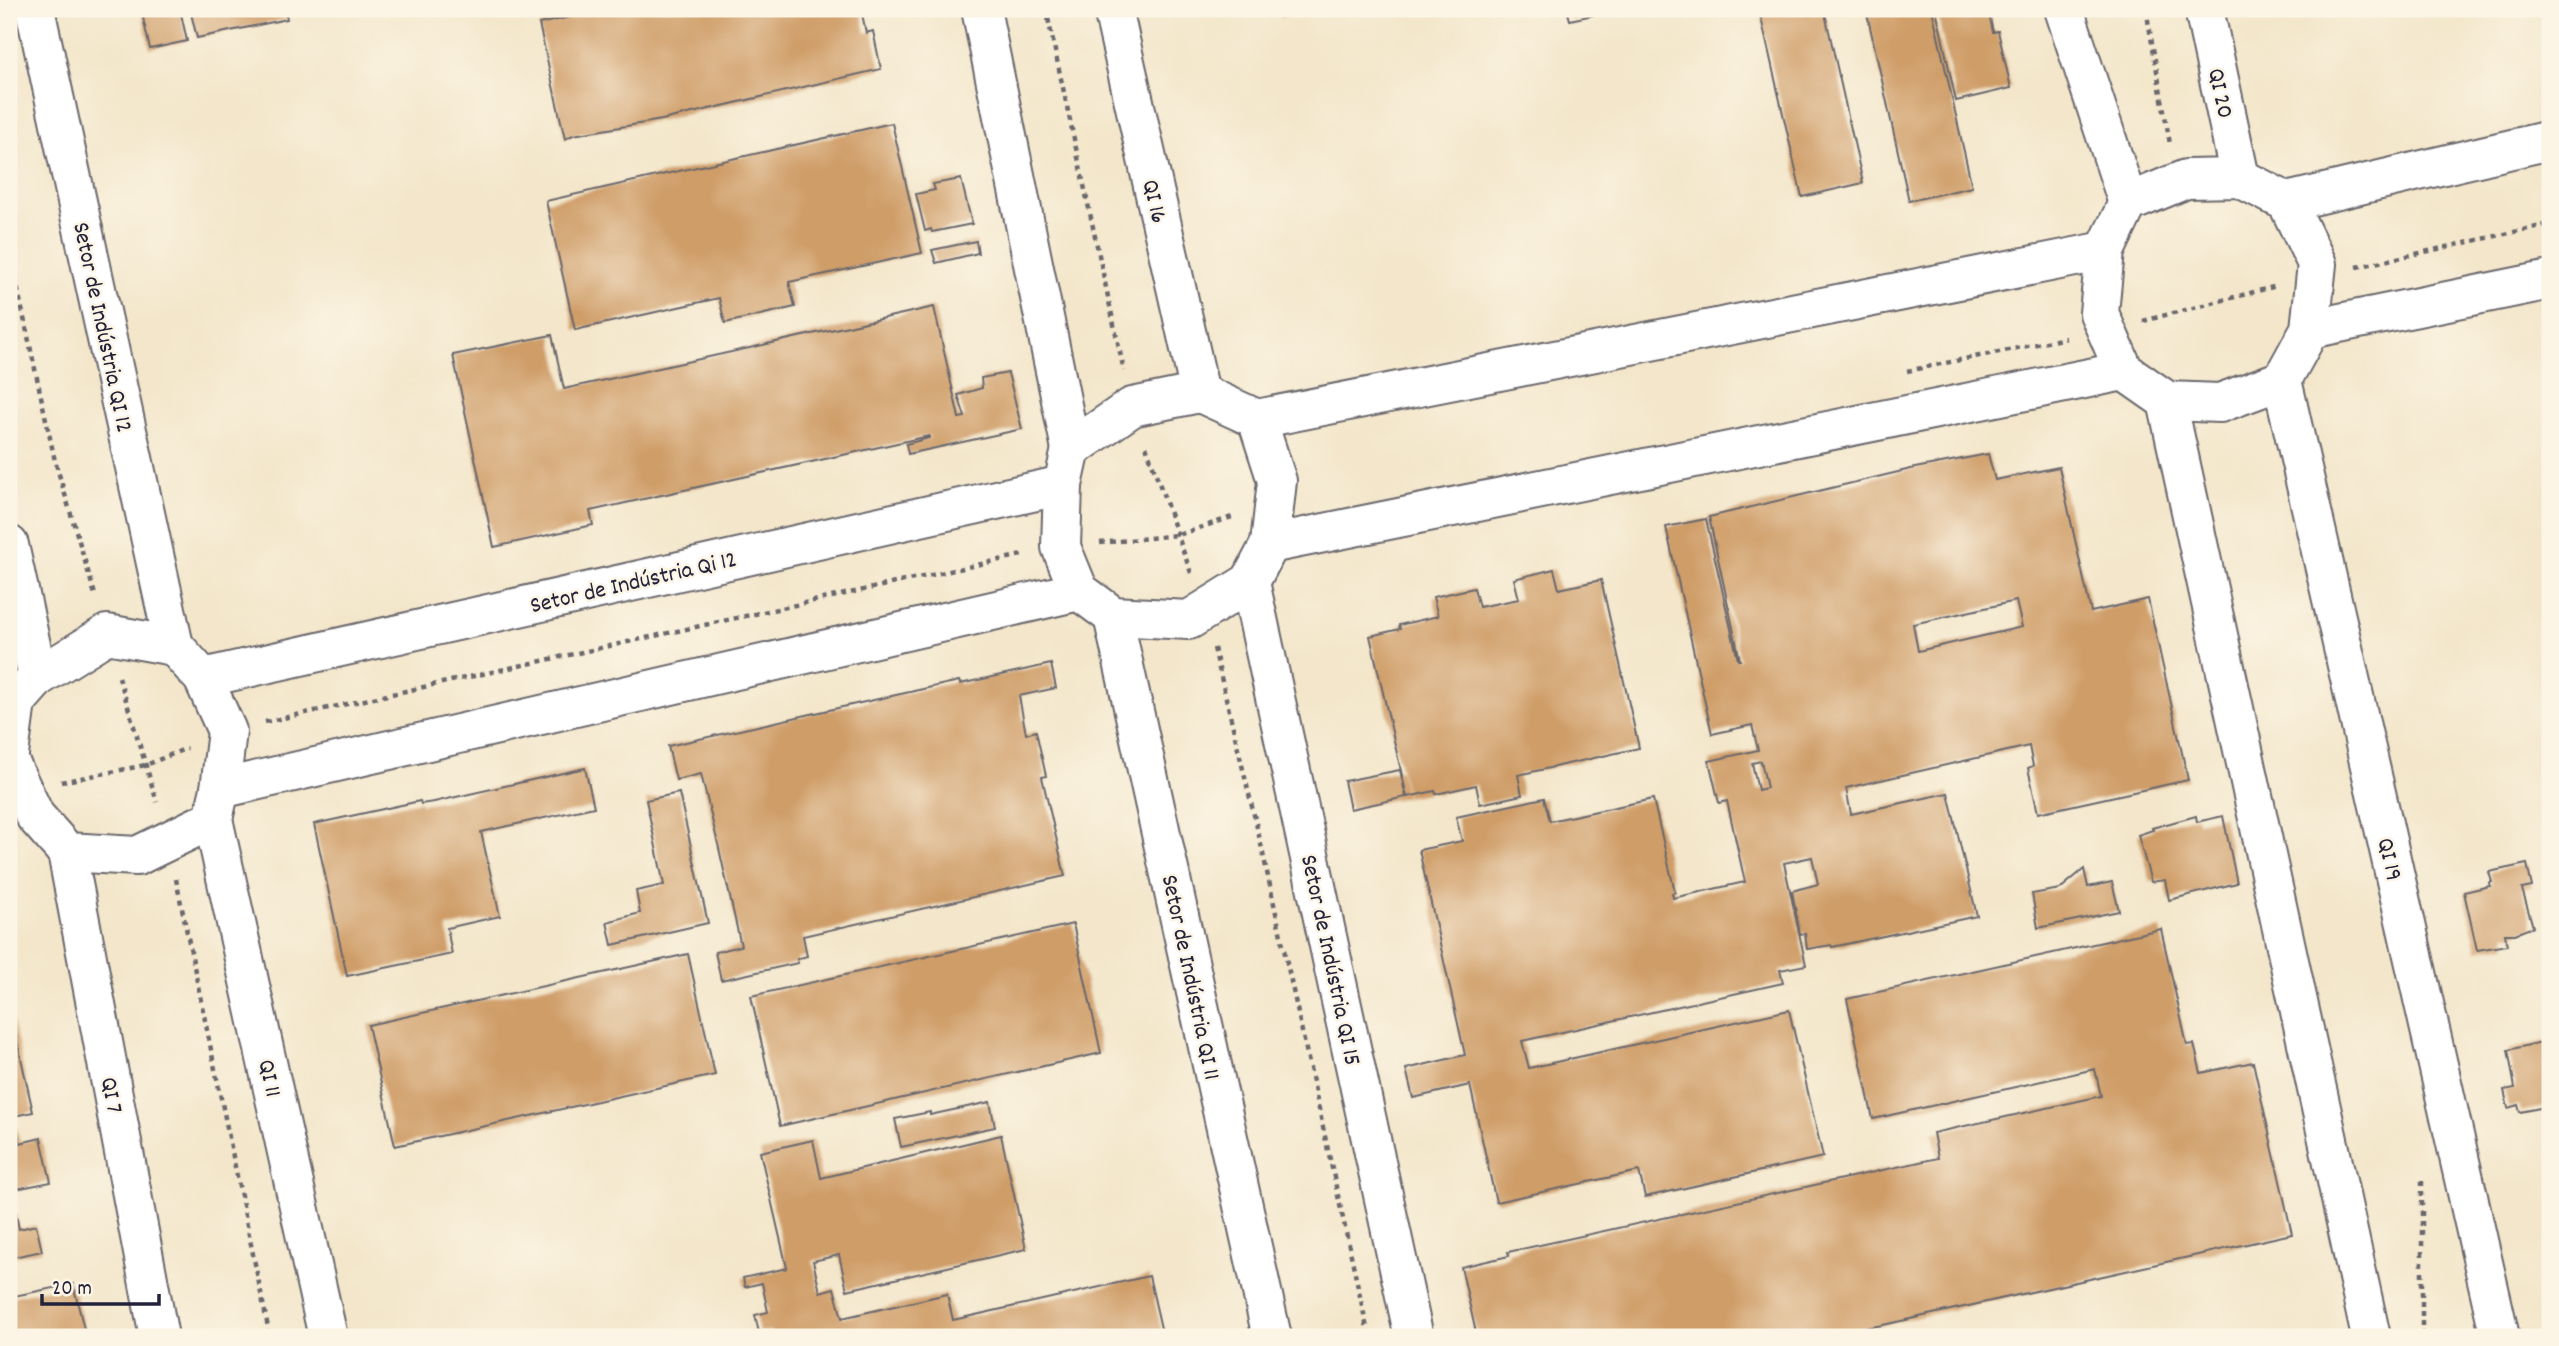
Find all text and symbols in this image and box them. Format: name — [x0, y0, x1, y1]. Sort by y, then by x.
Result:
street label: QI 20 — [2197, 65, 2241, 122]
street label: QI 16 — [1132, 176, 1175, 227]
street label: Setor de Indústria QI 12 — [62, 219, 140, 436]
street label: Setor de Indústria Qi 12 — [527, 544, 740, 624]
street label: QI 19 — [2367, 835, 2409, 885]
street label: Setor de Indústria QI 15 — [1290, 852, 1368, 1069]
street label: Setor de Indústria QI 11 — [1151, 872, 1227, 1083]
street label: QI 11 — [248, 1057, 289, 1100]
street label: QI 7 — [90, 1075, 130, 1117]
scale bar — [42, 1262, 159, 1306]
text: 20 m — [52, 1275, 92, 1305]

